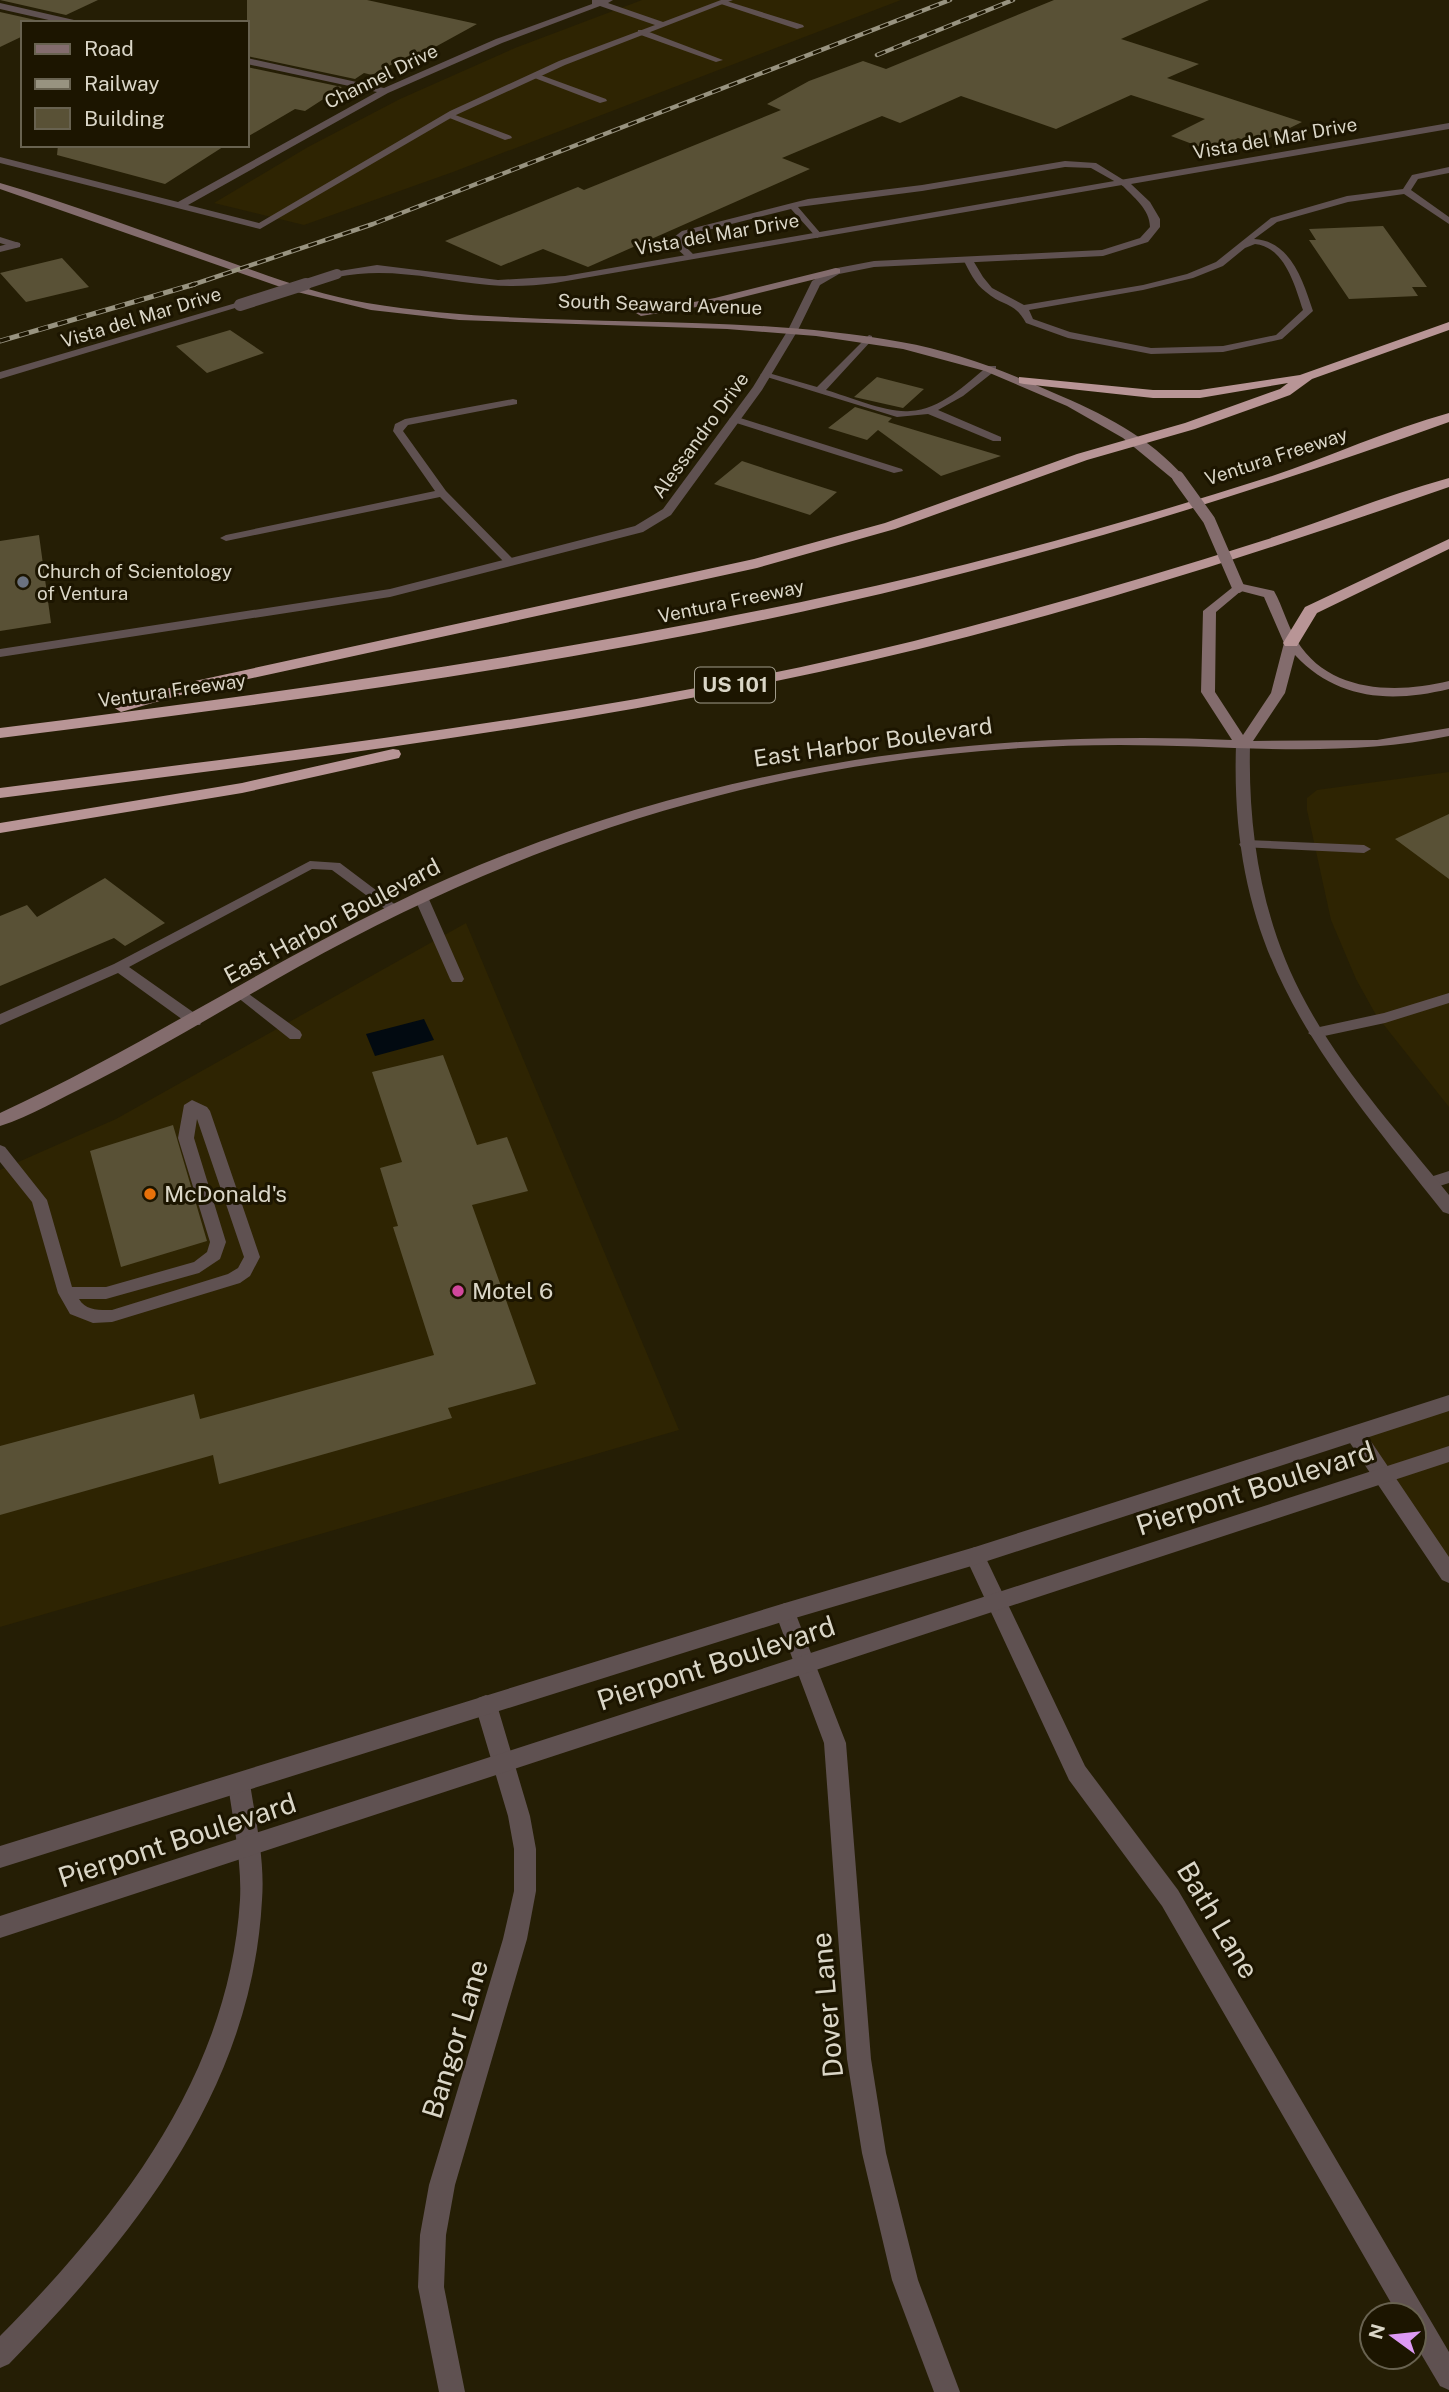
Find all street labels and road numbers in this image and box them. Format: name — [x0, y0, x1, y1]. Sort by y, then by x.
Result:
street label: Channel Drive — [321, 39, 441, 113]
street label: Vista del Mar Drive — [1191, 113, 1359, 163]
street label: Vista del Mar Drive — [633, 209, 801, 259]
street label: Vista del Mar Drive — [58, 282, 224, 352]
street label: South Seaward Avenue — [557, 289, 763, 319]
street label: Alessandro Drive — [647, 368, 753, 502]
street label: Ventura Freeway — [1202, 423, 1350, 489]
street label: Ventura Freeway — [656, 575, 806, 627]
road number: US 101 — [695, 668, 775, 702]
street label: Ventura Freeway — [97, 669, 247, 711]
street label: East Harbor Boulevard — [752, 711, 994, 772]
street label: East Harbor Boulevard — [219, 852, 444, 989]
street label: Pierpont Boulevard — [1132, 1433, 1378, 1542]
street label: Pierpont Boulevard — [593, 1608, 839, 1717]
street label: Pierpont Boulevard — [54, 1785, 300, 1894]
street label: Bath Lane — [1171, 1855, 1266, 1984]
street label: Dover Lane — [804, 1931, 849, 2079]
street label: Bangor Lane — [415, 1956, 494, 2122]

